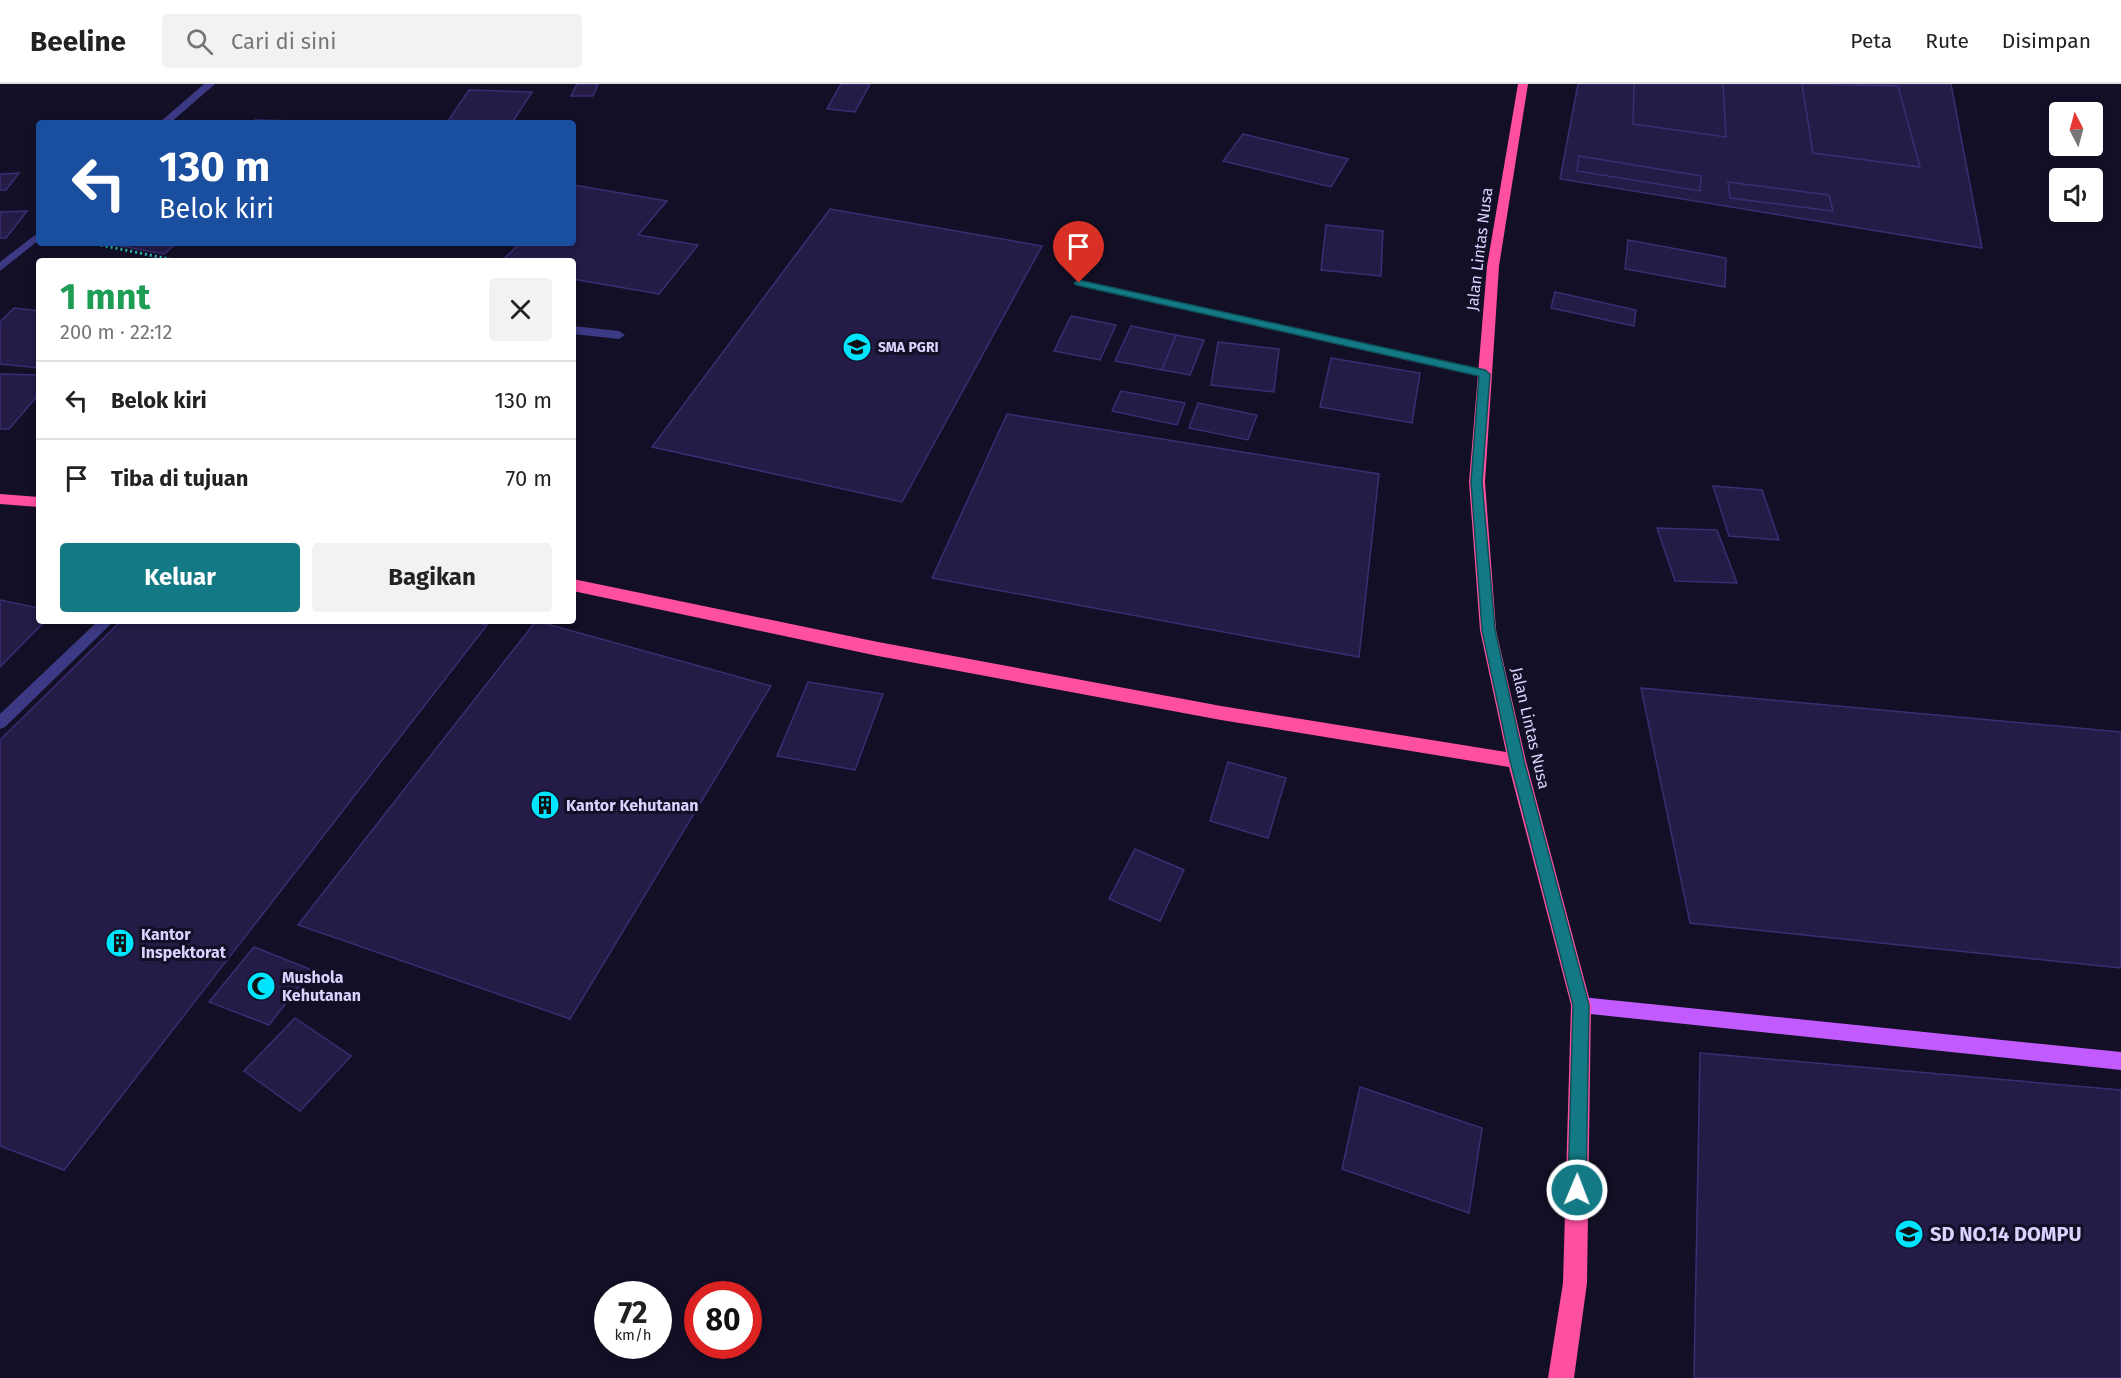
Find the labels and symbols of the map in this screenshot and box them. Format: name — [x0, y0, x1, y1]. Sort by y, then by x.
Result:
north arrow — [2049, 102, 2103, 156]
street label: Jalan Lintas Nusa — [1462, 186, 1497, 312]
pin — [1053, 221, 1104, 283]
school or university icon: SMA PGRI — [841, 331, 873, 363]
place label: SMA PGRI — [878, 339, 939, 356]
street label: Jalan Lintas Nusa — [1507, 665, 1554, 791]
building icon: Kantor Kehutanan — [529, 789, 561, 821]
place label: Kantor Kehutanan — [566, 796, 698, 815]
place label: Kantor Inspektorat — [141, 925, 227, 962]
building icon: Kantor Inspektorat — [104, 927, 136, 959]
place label: Mushola Kehutanan — [282, 968, 361, 1005]
mosque icon: Mushola Kehutanan — [245, 970, 277, 1002]
position arrow — [1545, 1158, 1609, 1222]
school or university icon: SD NO.14 DOMPU — [1893, 1218, 1925, 1250]
place label: SD NO.14 DOMPU — [1930, 1222, 2081, 1246]
speed limit sign: 80 — [684, 1281, 762, 1359]

